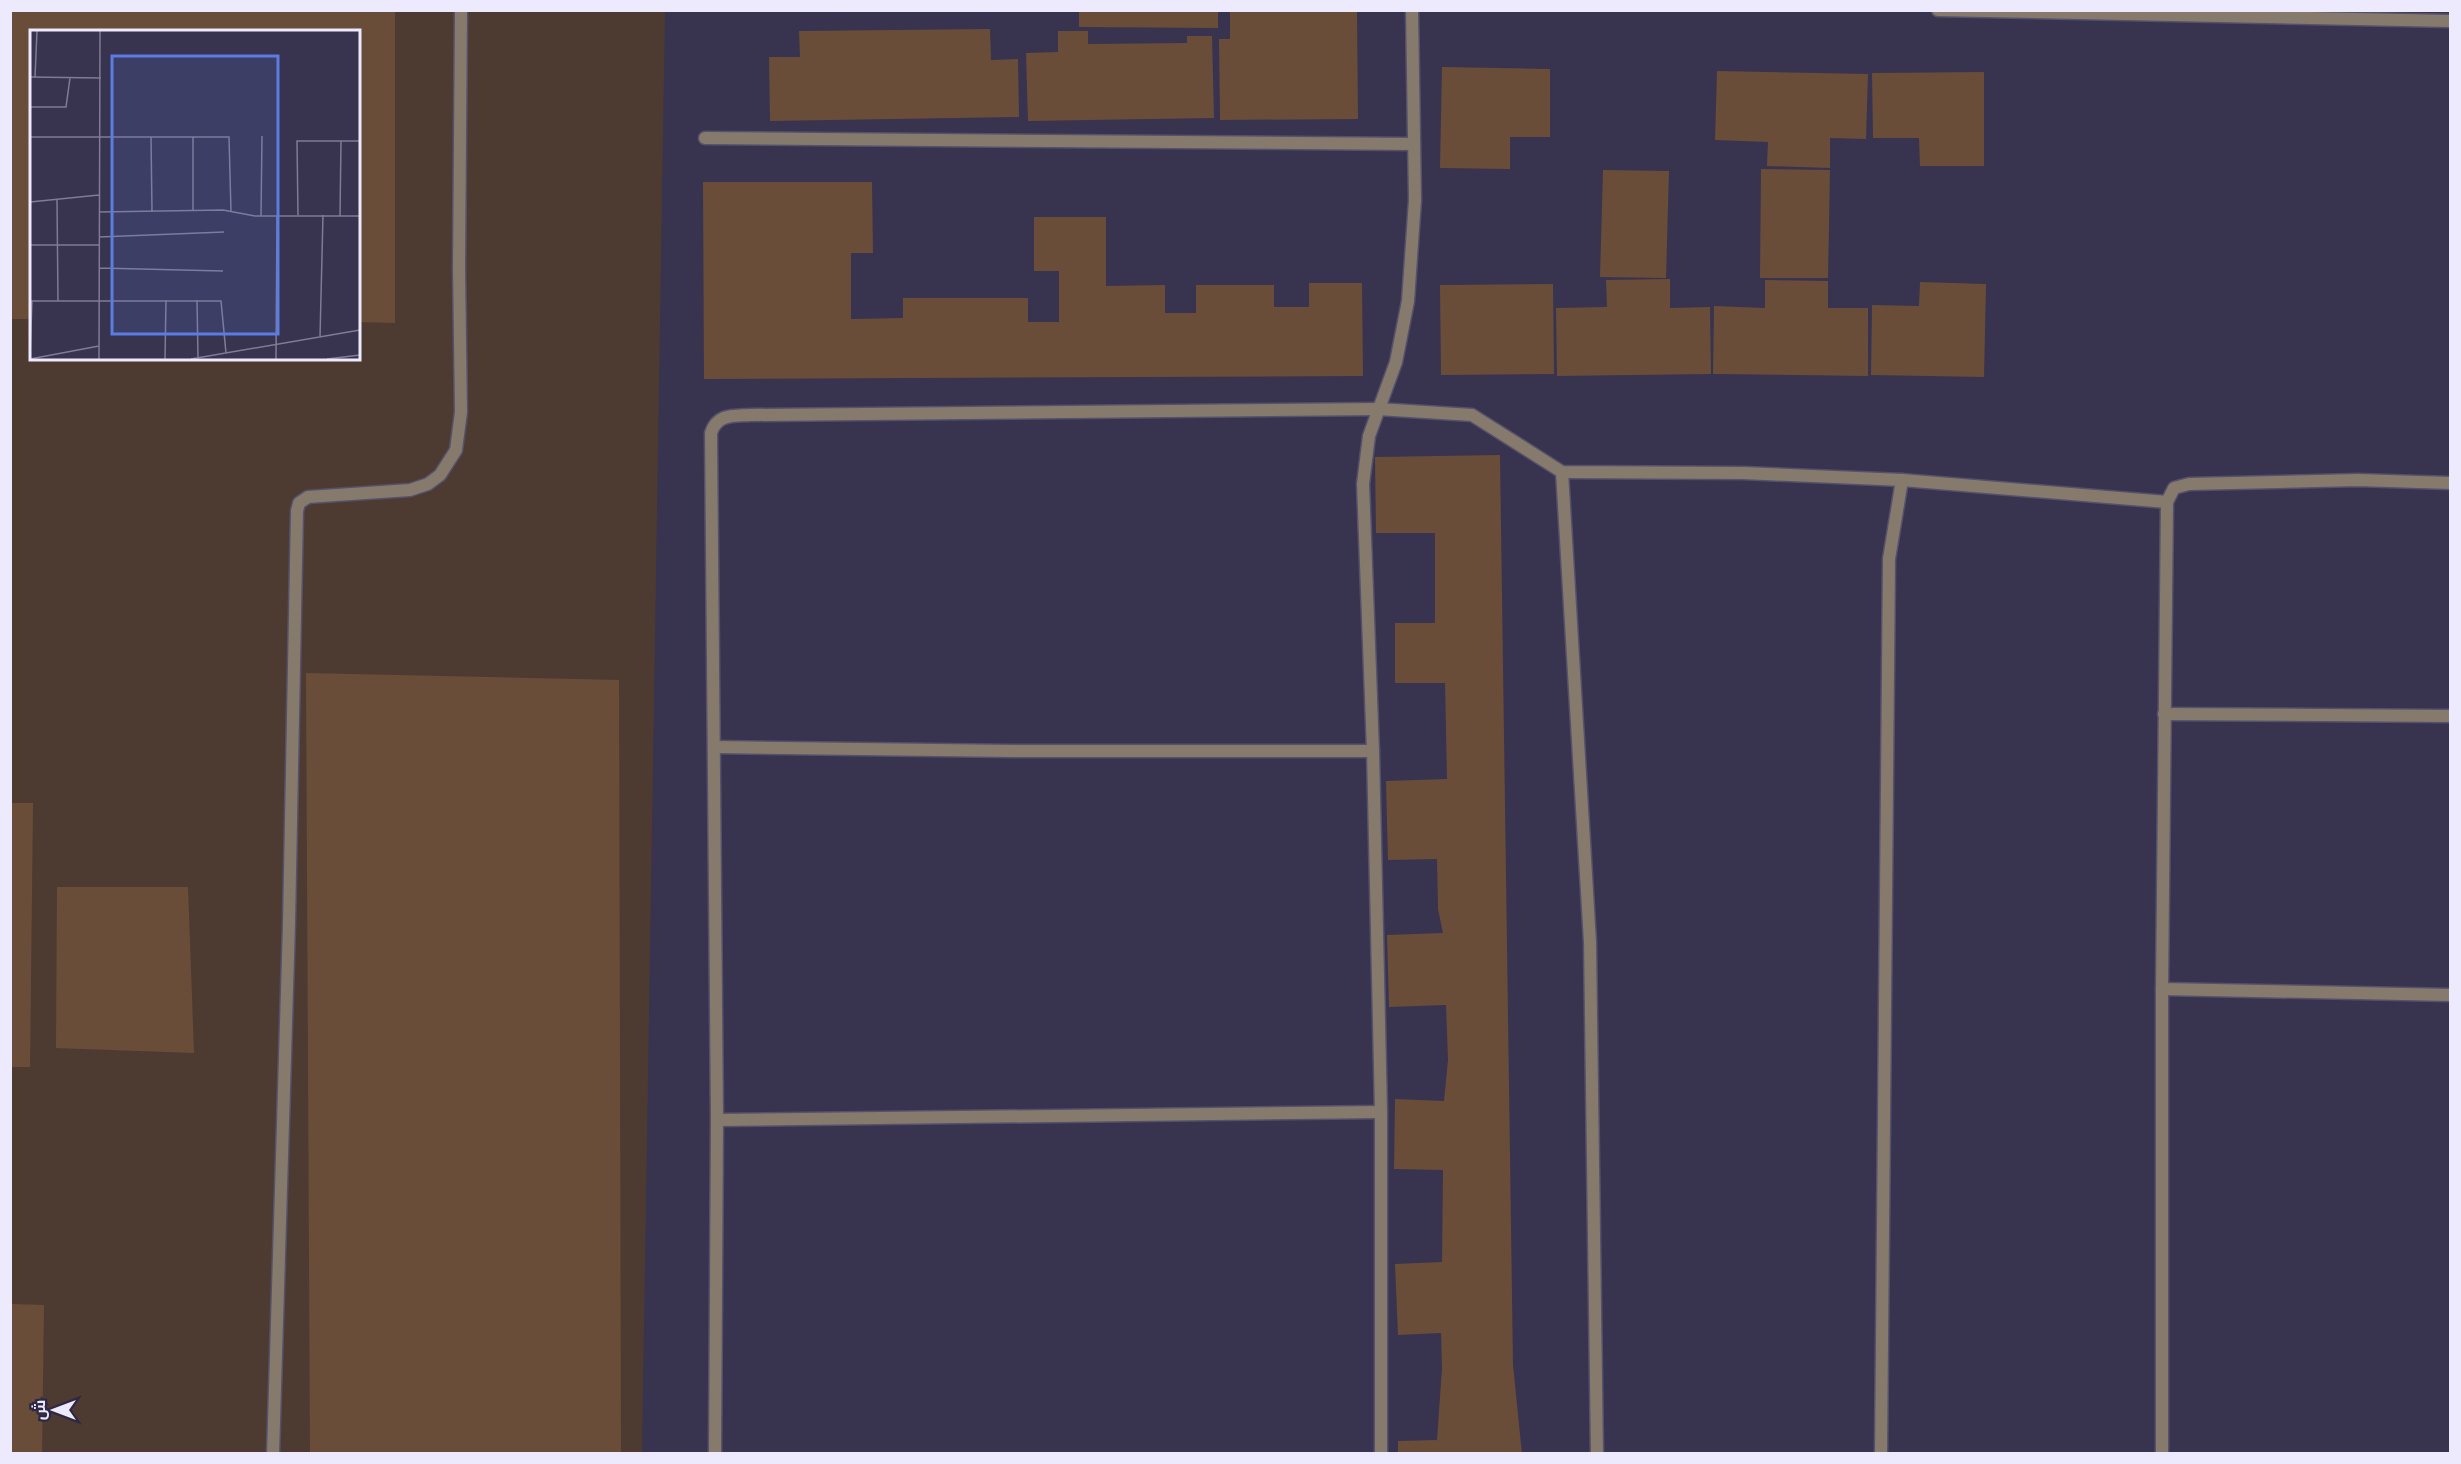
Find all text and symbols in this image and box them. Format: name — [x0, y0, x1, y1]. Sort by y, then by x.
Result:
inset map — [30, 30, 360, 360]
north arrow — [24, 1380, 84, 1440]
text: ش — [30, 1400, 49, 1420]

